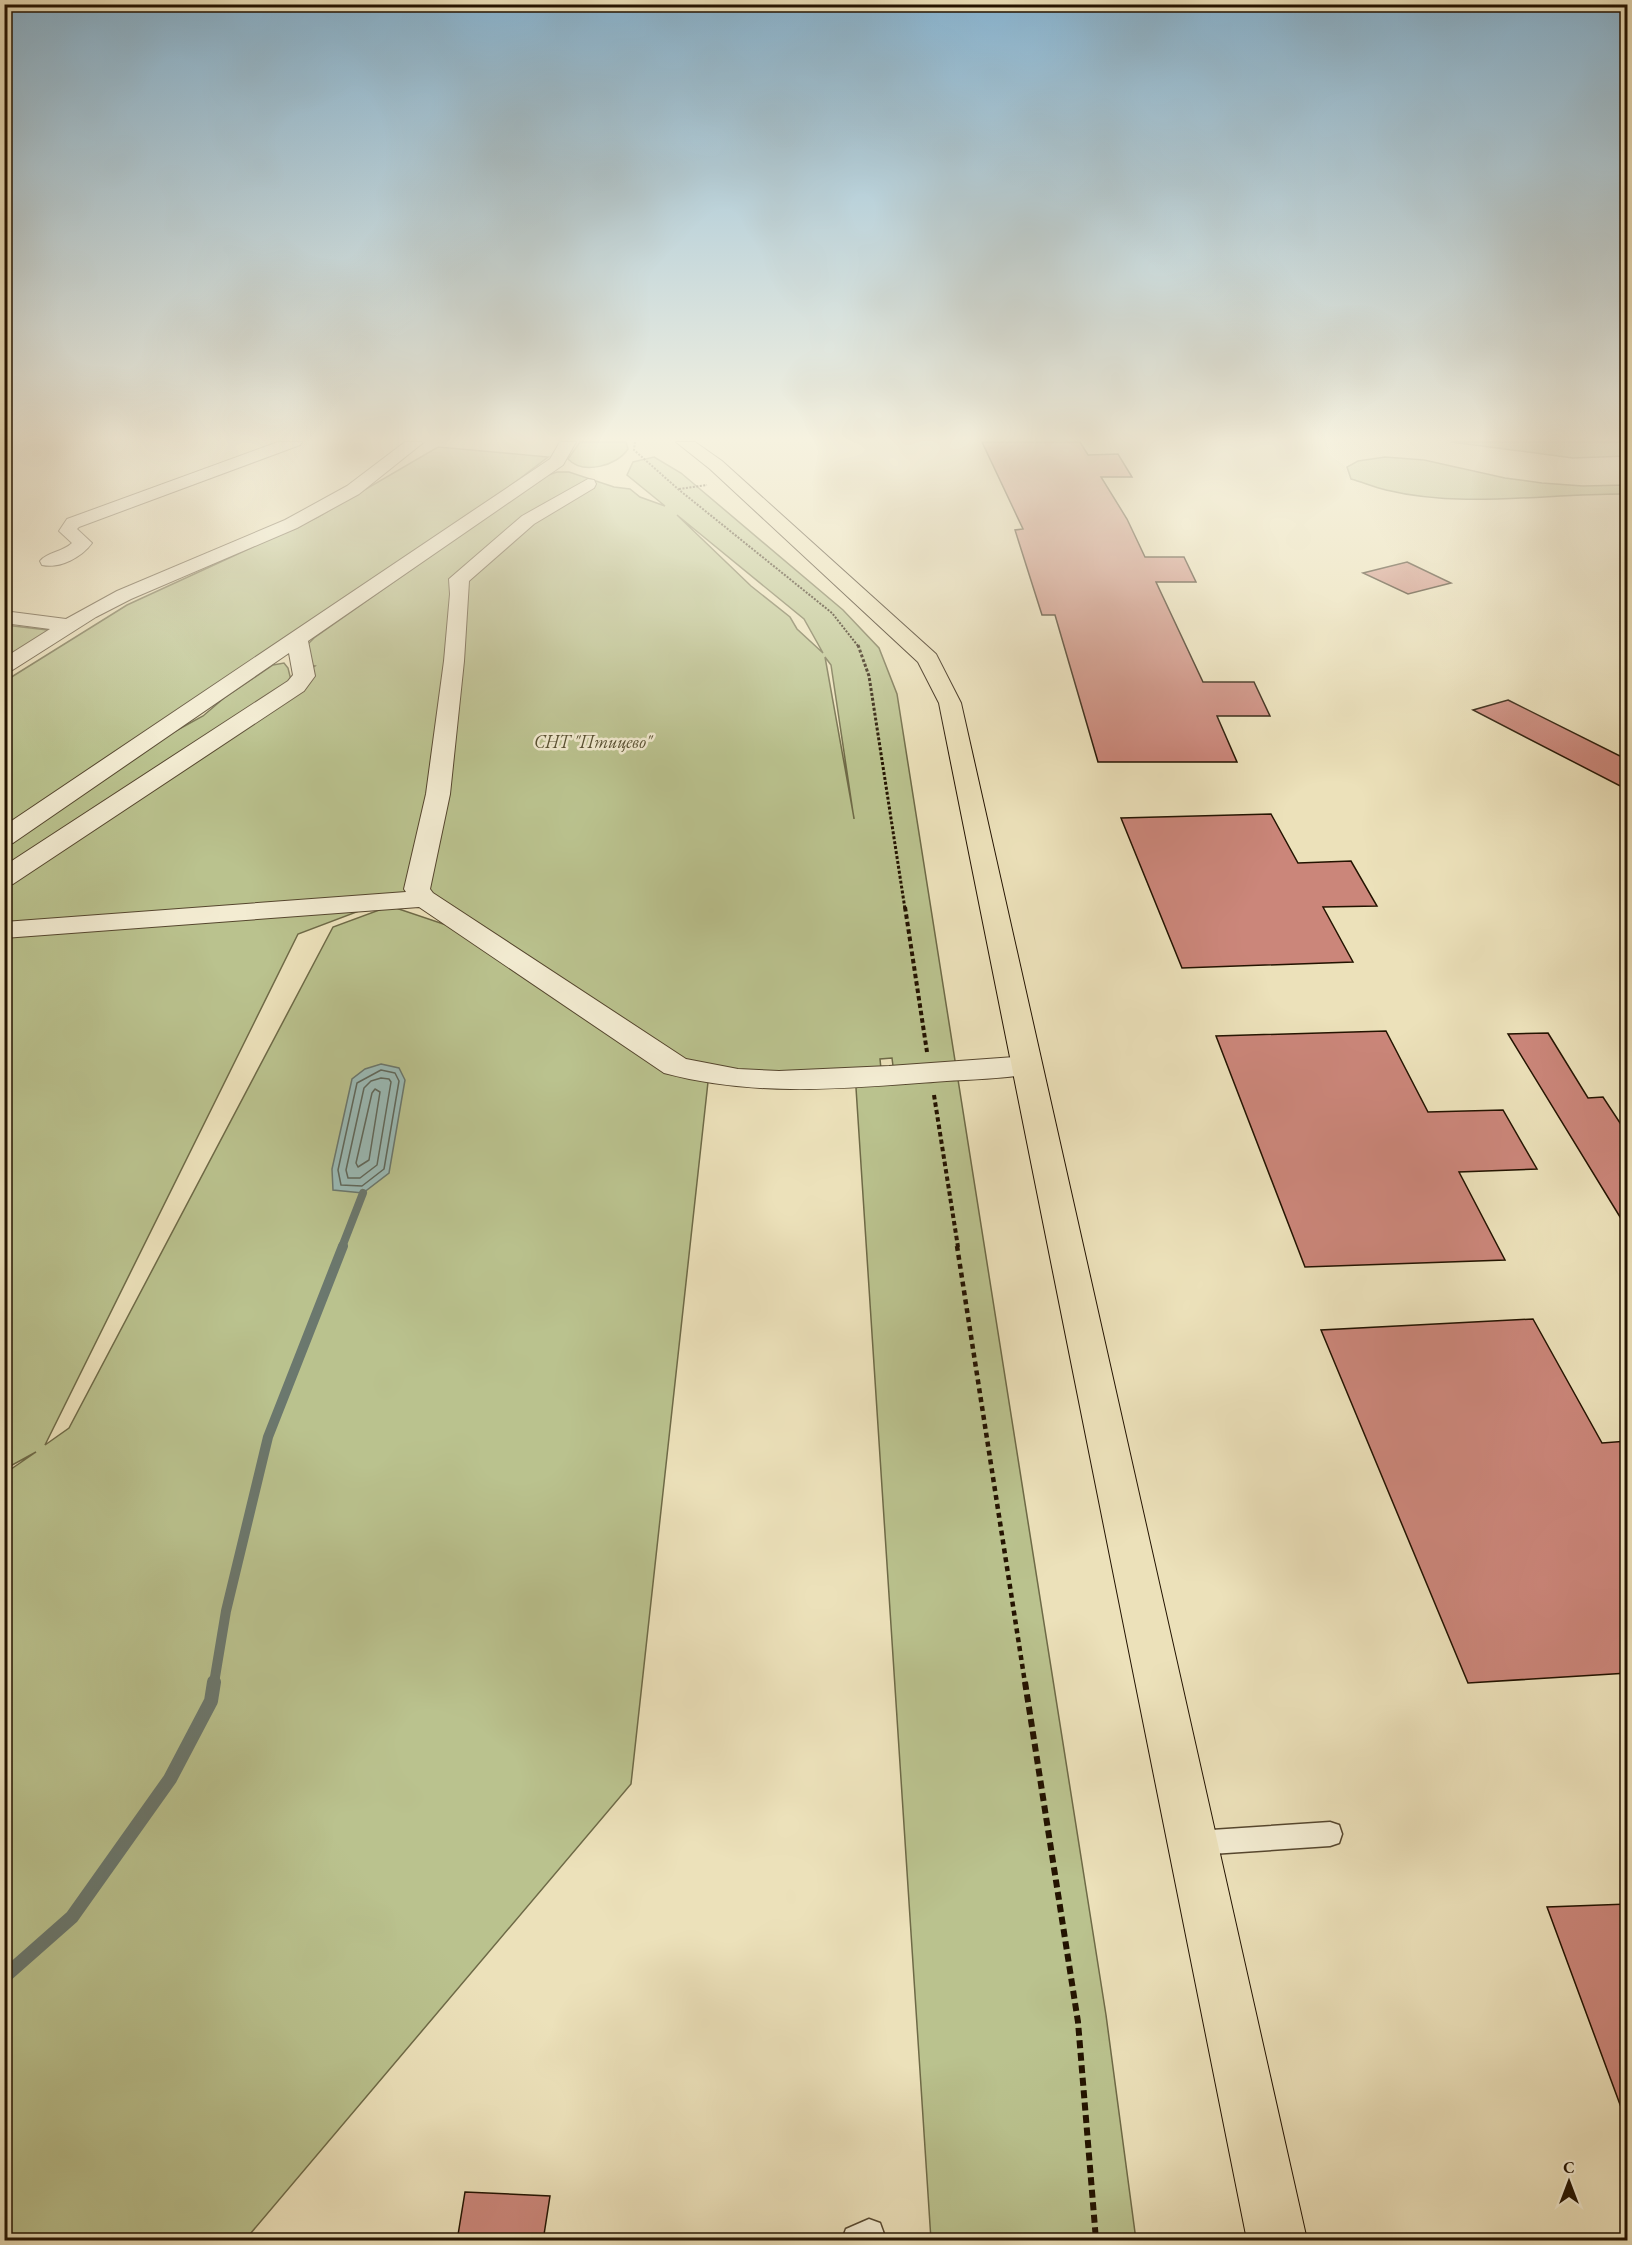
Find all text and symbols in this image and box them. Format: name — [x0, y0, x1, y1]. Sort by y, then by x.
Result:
park label: СНТ "Птицево" — [534, 730, 654, 753]
north arrow — [1539, 2152, 1599, 2212]
text: С — [1563, 2157, 1575, 2178]

